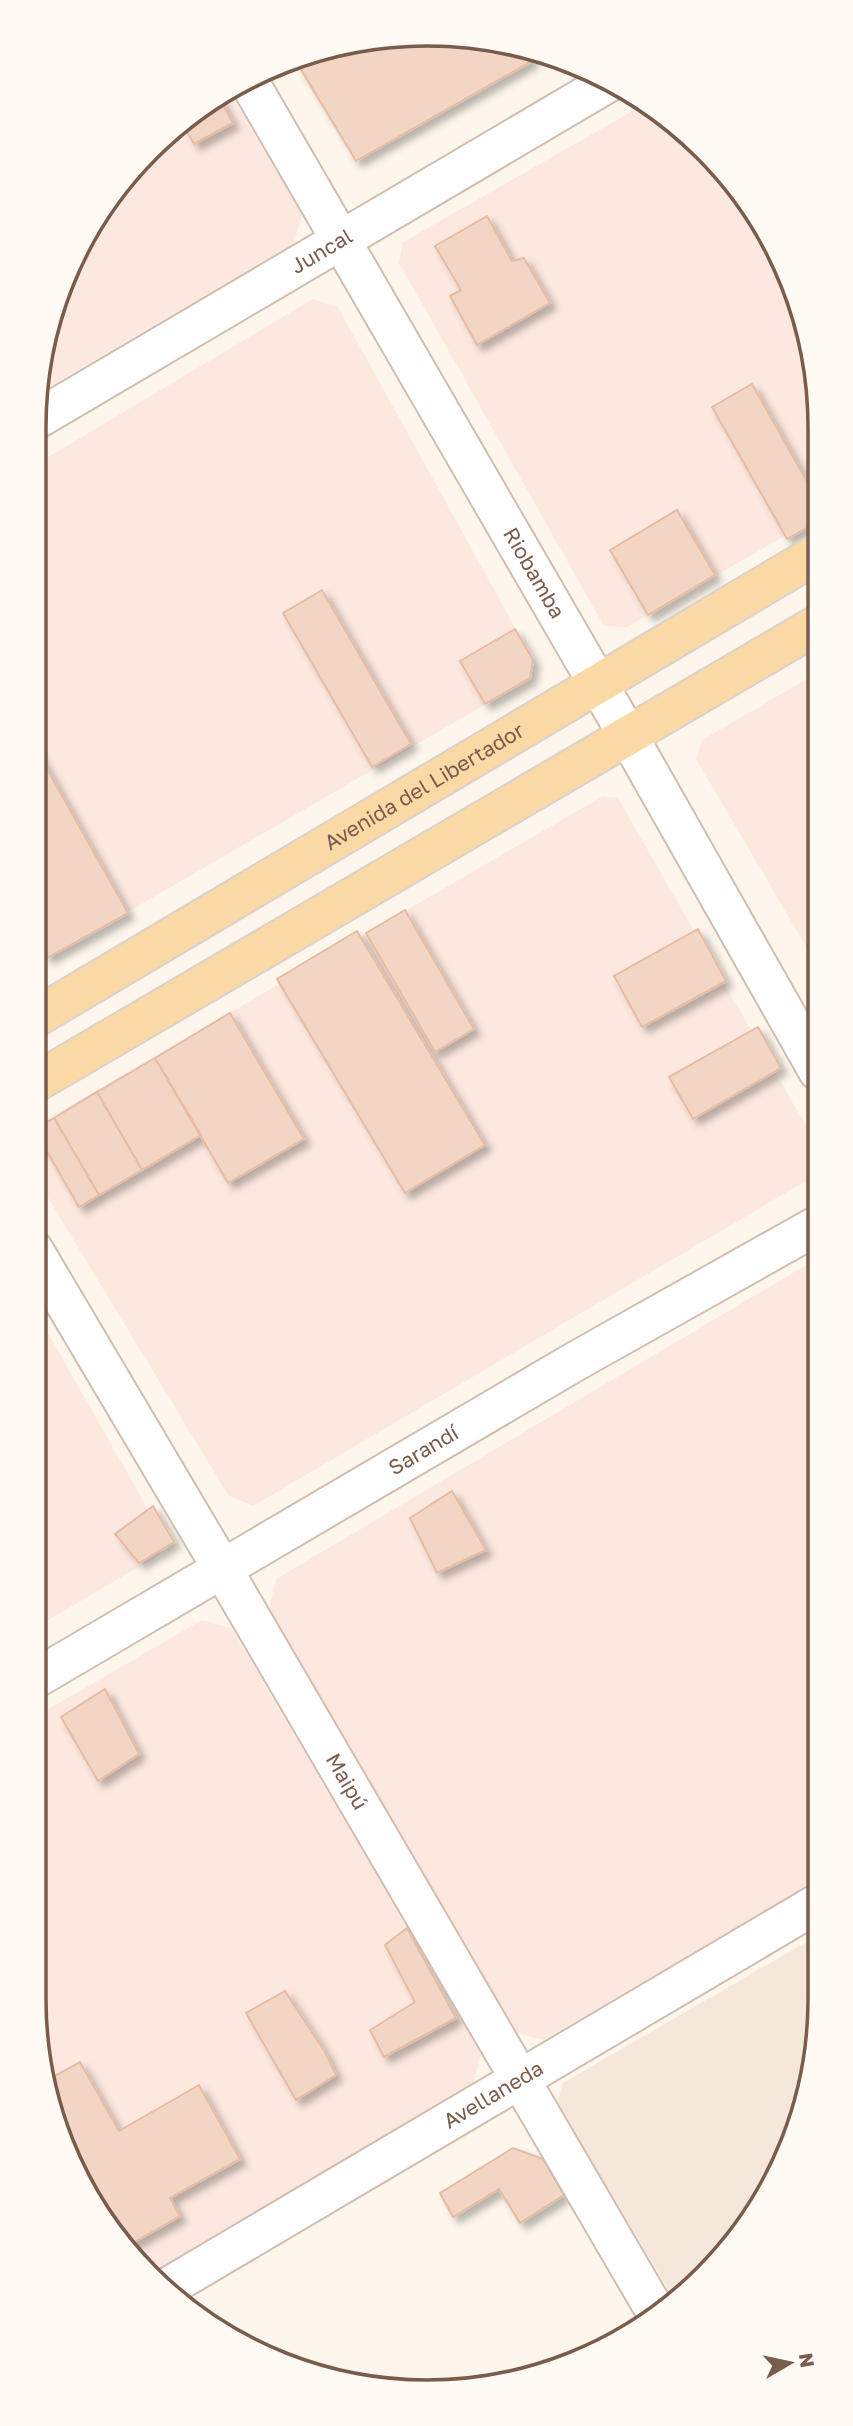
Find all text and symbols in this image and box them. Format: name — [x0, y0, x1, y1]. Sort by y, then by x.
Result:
street label: Juncal — [286, 222, 357, 279]
street label: Riobamba — [498, 523, 571, 623]
street label: Avenida del Libertador — [319, 717, 528, 855]
street label: Sarandí — [383, 1418, 464, 1480]
street label: Maipú — [321, 1748, 374, 1814]
street label: Avellaneda — [438, 2054, 548, 2134]
north arrow — [755, 2328, 825, 2398]
text: N — [795, 2351, 820, 2369]

